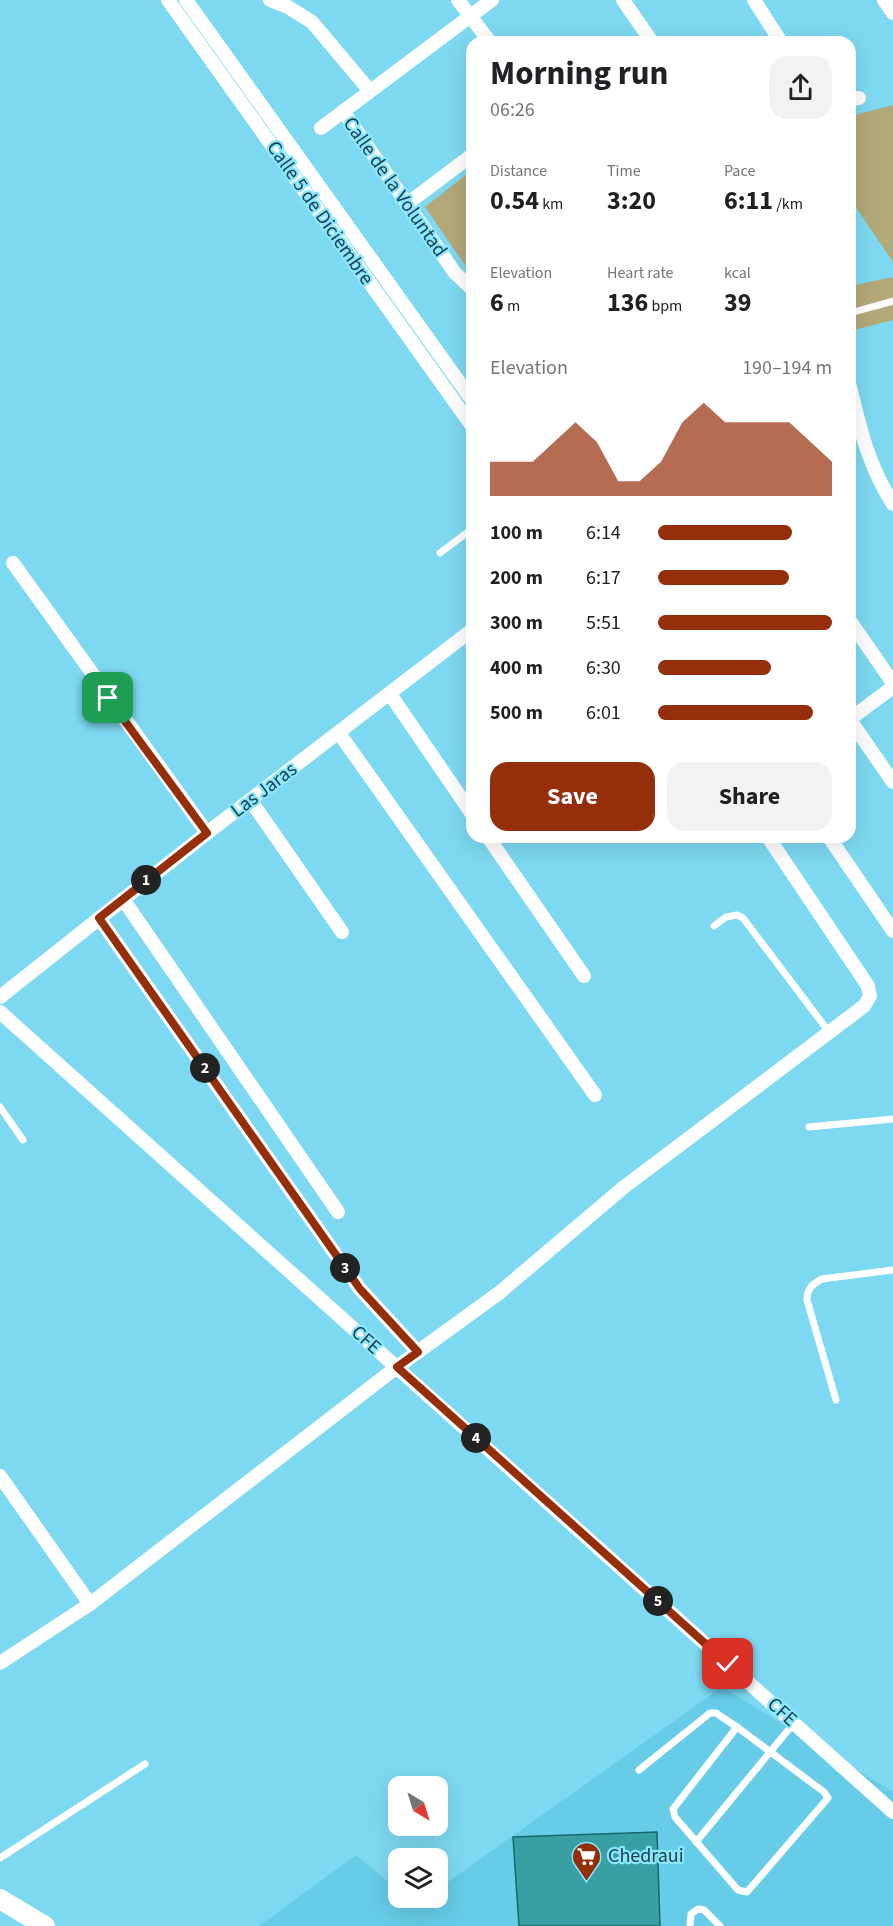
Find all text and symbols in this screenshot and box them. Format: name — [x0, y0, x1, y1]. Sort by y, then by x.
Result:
text: Morning run — [490, 50, 668, 97]
button: share — [769, 56, 832, 119]
text: 06:26 — [490, 96, 535, 124]
street label: Calle de la Voluntad — [336, 111, 454, 263]
street label: Calle 5 de Diciembre — [260, 135, 380, 291]
text: Distance — [490, 160, 547, 182]
text: Time — [607, 160, 641, 182]
text: Pace — [724, 160, 755, 182]
text: 0.54 — [490, 182, 539, 219]
text: 3:20 — [607, 182, 656, 219]
text: 6:11 — [724, 182, 773, 219]
text: km — [539, 193, 563, 215]
text: /km — [773, 193, 803, 215]
text: Elevation — [490, 262, 552, 284]
text: Heart rate — [607, 262, 674, 284]
text: kcal — [724, 262, 751, 284]
text: 6 — [490, 284, 504, 321]
text: 136 — [607, 284, 648, 321]
text: 39 — [724, 284, 751, 321]
text: m — [504, 295, 520, 317]
text: bpm — [648, 295, 682, 317]
text: Elevation — [490, 354, 568, 382]
text: 190–194 m — [742, 354, 832, 382]
text: 100 m — [490, 519, 543, 547]
text: 6:14 — [586, 519, 621, 547]
text: 200 m — [490, 564, 543, 592]
text: 6:17 — [586, 564, 621, 592]
text: 300 m — [490, 609, 543, 637]
text: 5:51 — [586, 609, 621, 637]
text: 400 m — [490, 654, 543, 682]
text: 6:30 — [586, 654, 621, 682]
pin — [82, 672, 133, 723]
icon: arrive — [91, 681, 124, 714]
text: 500 m — [490, 699, 543, 727]
text: 6:01 — [586, 699, 621, 727]
street label: Las Jaras — [225, 756, 303, 824]
button: Save — [490, 762, 655, 831]
button: Share — [667, 762, 832, 831]
pin: 1 — [131, 865, 161, 895]
text: 1 — [142, 869, 150, 891]
pin: 2 — [190, 1053, 220, 1083]
text: 2 — [201, 1057, 209, 1079]
pin: 3 — [330, 1253, 360, 1283]
text: 3 — [341, 1257, 349, 1279]
street label: CFE — [345, 1319, 387, 1361]
pin: 4 — [461, 1423, 491, 1453]
text: 4 — [472, 1427, 480, 1449]
pin: 5 — [643, 1586, 673, 1616]
text: 5 — [654, 1590, 662, 1612]
pin — [702, 1638, 753, 1689]
icon: check — [711, 1647, 744, 1680]
street label: CFE — [761, 1691, 803, 1733]
north arrow — [388, 1776, 448, 1836]
map controls — [388, 1776, 448, 1908]
supermarket icon: Chedraui — [571, 1840, 603, 1882]
place label: Chedraui — [608, 1842, 684, 1870]
button: layers — [388, 1848, 448, 1908]

